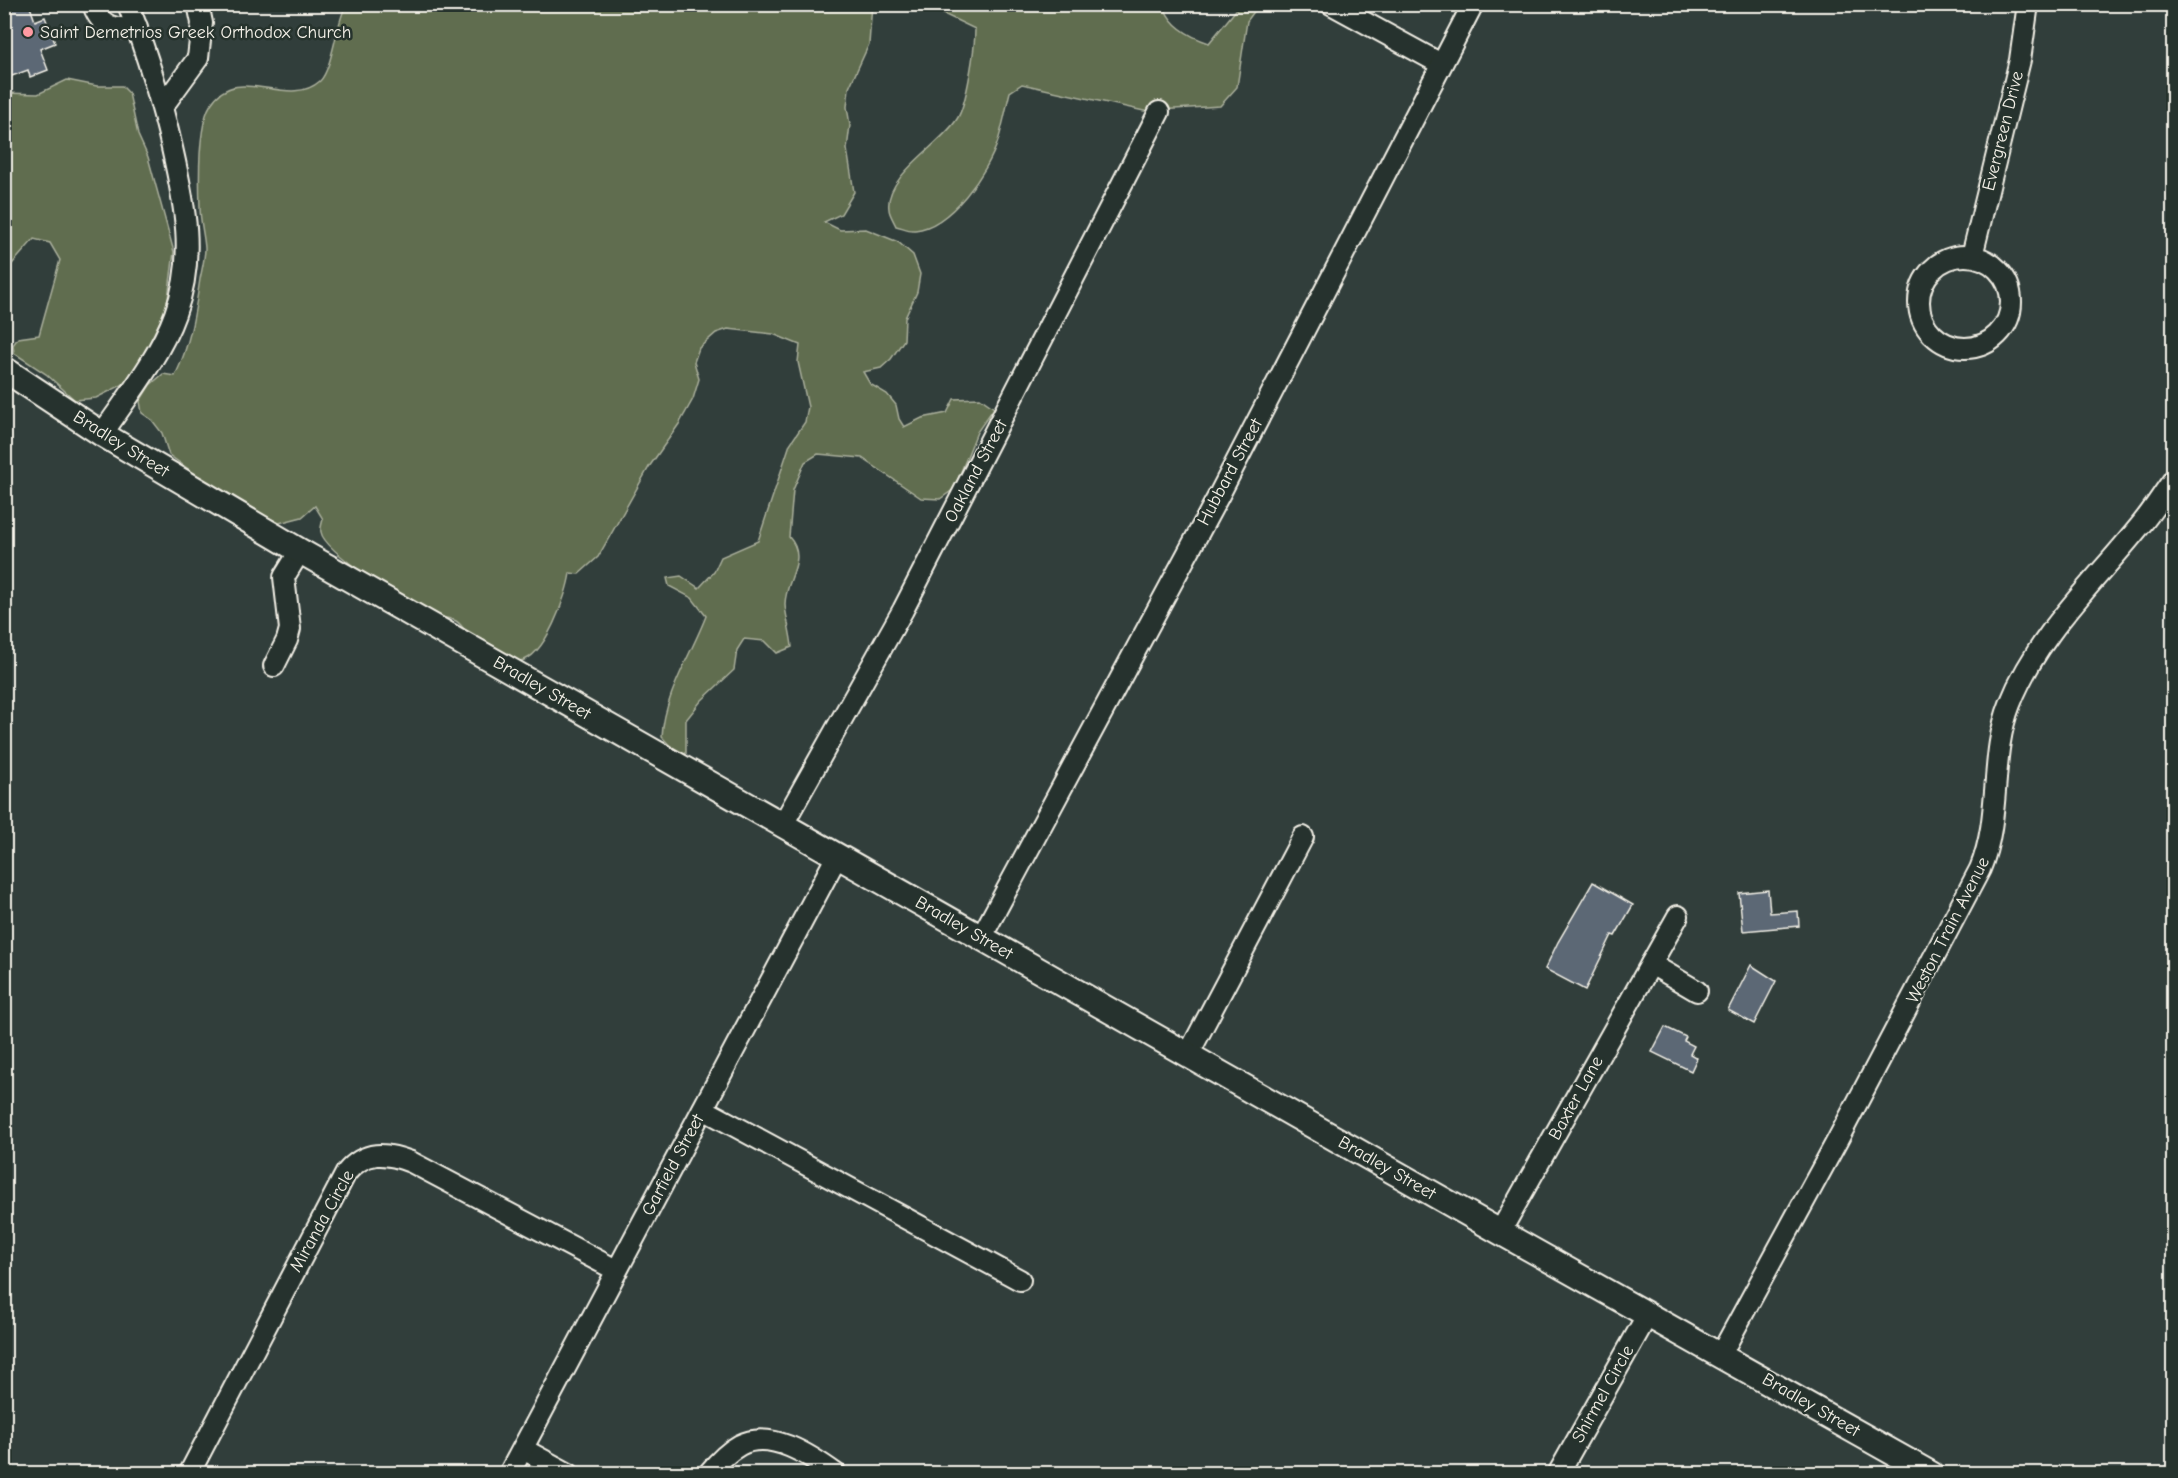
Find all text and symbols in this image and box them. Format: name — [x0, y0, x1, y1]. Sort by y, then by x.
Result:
place label: Saint Demetrios Greek Orthodox Church — [40, 22, 351, 43]
marker: Saint Demetrios Greek Orthodox Church — [21, 25, 35, 39]
street label: Evergreen Drive — [1978, 69, 2028, 193]
street label: Bradley Street — [69, 406, 173, 482]
street label: Hubbard Street — [1193, 414, 1267, 529]
street label: Oakland Street — [940, 415, 1012, 526]
street label: Bradley Street — [490, 652, 595, 725]
street label: Weston Train Avenue — [1902, 853, 1994, 1007]
street label: Bradley Street — [912, 892, 1017, 965]
street label: Baxter Lane — [1544, 1052, 1608, 1144]
street label: Garfield Street — [637, 1110, 709, 1219]
street label: Bradley Street — [1335, 1132, 1440, 1205]
street label: Miranda Circle — [285, 1166, 359, 1276]
street label: Shirmel Circle — [1568, 1342, 1638, 1446]
street label: Bradley Street — [1759, 1369, 1864, 1442]

